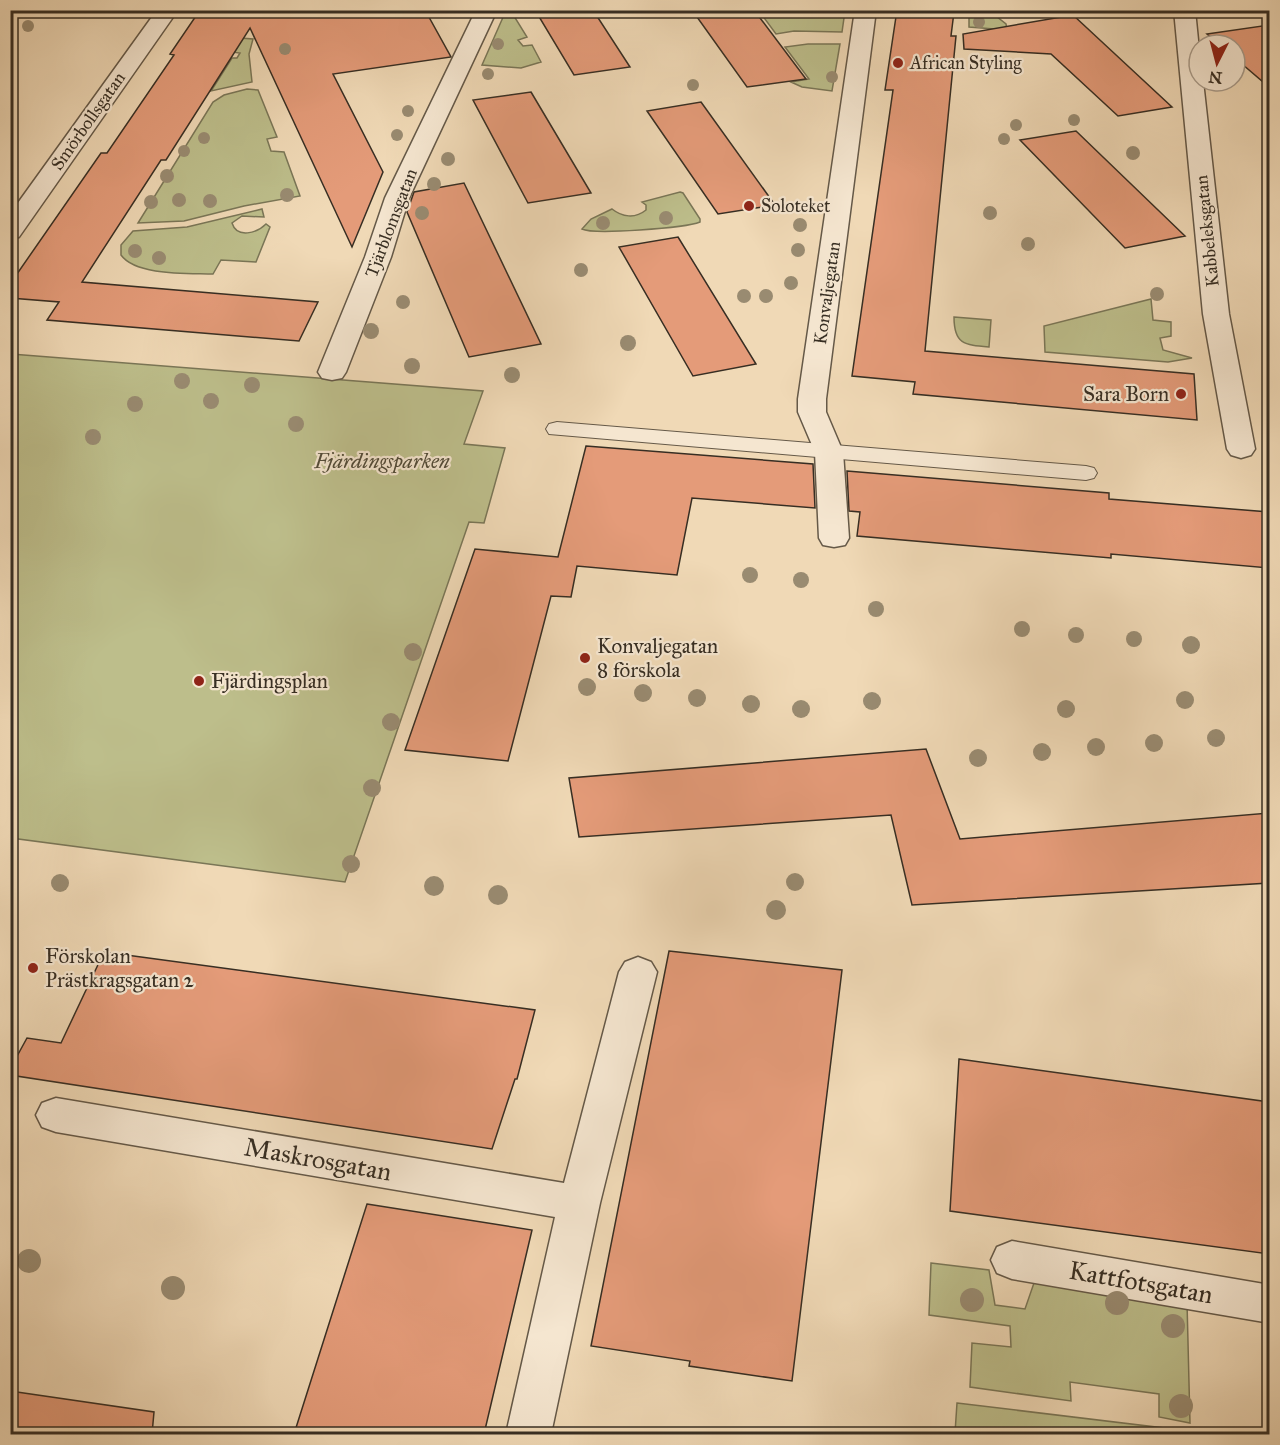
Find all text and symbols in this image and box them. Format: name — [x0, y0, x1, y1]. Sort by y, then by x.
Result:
north arrow — [1187, 33, 1247, 93]
place label: African Styling — [909, 52, 1022, 75]
marker: African Styling — [891, 56, 905, 70]
street label: Smörbollsgatan — [46, 67, 131, 175]
text: N — [1207, 67, 1223, 88]
street label: Tjärblomsgatan — [360, 165, 423, 281]
street label: Kabbeleksgatan — [1190, 174, 1225, 288]
place label: Soloteket — [761, 195, 831, 217]
marker: Soloteket — [742, 199, 756, 213]
street label: Konvaljegatan — [809, 240, 846, 346]
place label: Sara Born — [1083, 381, 1169, 407]
marker: Sara Born — [1174, 387, 1188, 401]
park label: Fjärdingsparken — [313, 448, 450, 474]
place label: Konvaljegatan 8 förskola — [597, 633, 718, 683]
marker: Konvaljegatan 8 förskola — [578, 651, 592, 665]
place label: Fjärdingsplan — [211, 668, 328, 694]
marker: Fjärdingsplan — [192, 674, 206, 688]
place label: Förskolan Prästkragsgatan 2 — [45, 943, 195, 993]
marker: Förskolan Prästkragsgatan 2 — [26, 961, 40, 975]
street label: Maskrosgatan — [242, 1130, 394, 1188]
street label: Kattfotsgatan — [1066, 1254, 1216, 1310]

